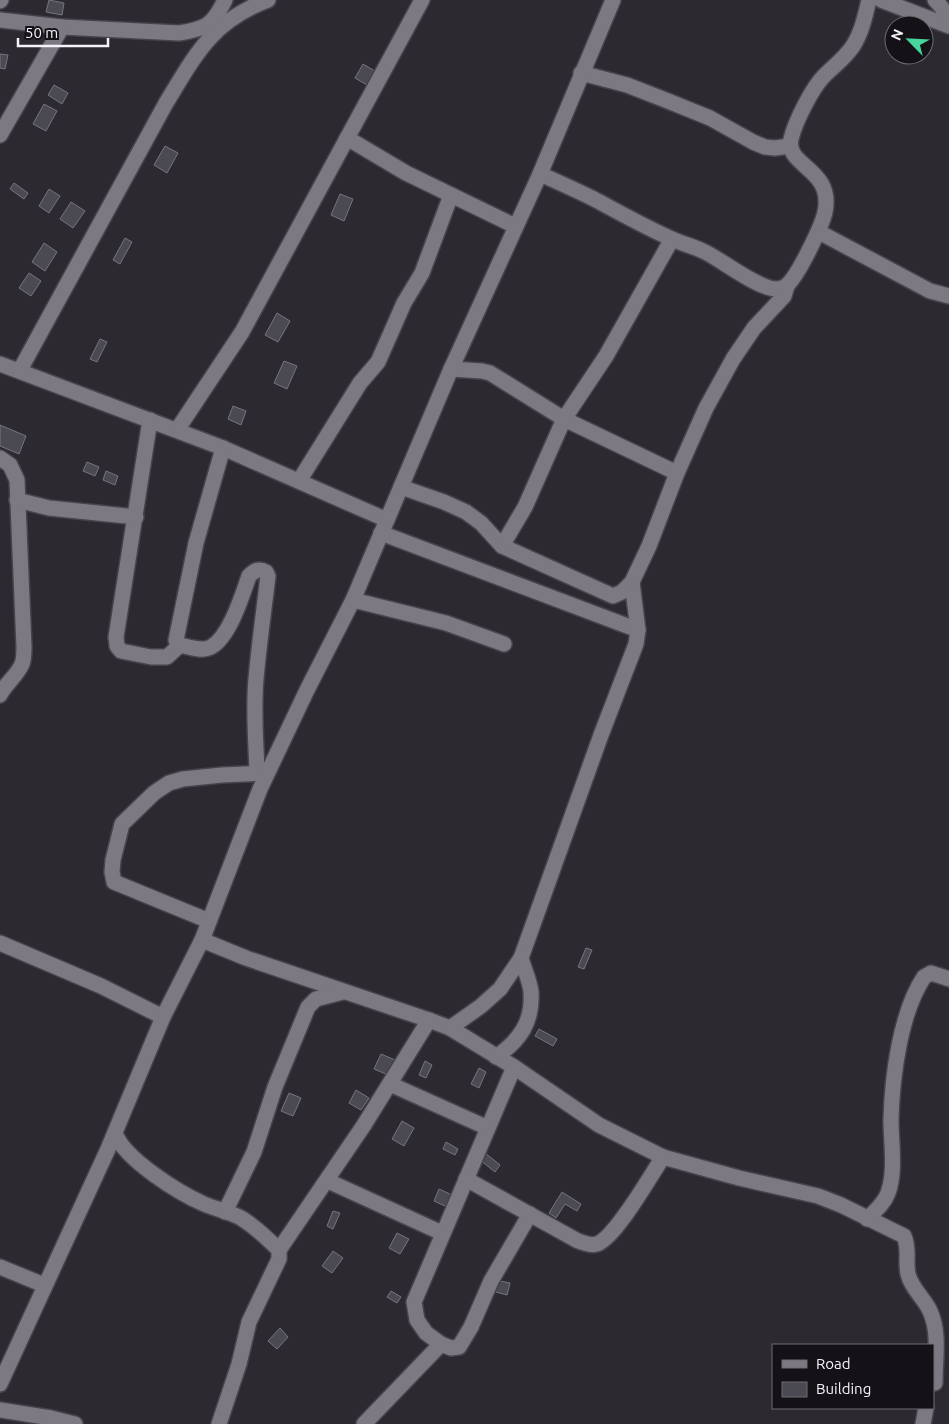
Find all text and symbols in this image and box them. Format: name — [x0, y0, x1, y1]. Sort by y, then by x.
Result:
scale bar — [18, 15, 108, 47]
north arrow — [884, 15, 934, 65]
text: 50 m — [25, 24, 58, 41]
text: N — [888, 27, 907, 43]
legend — [772, 1344, 934, 1409]
text: Road — [816, 1355, 851, 1372]
text: Building — [816, 1380, 871, 1397]

